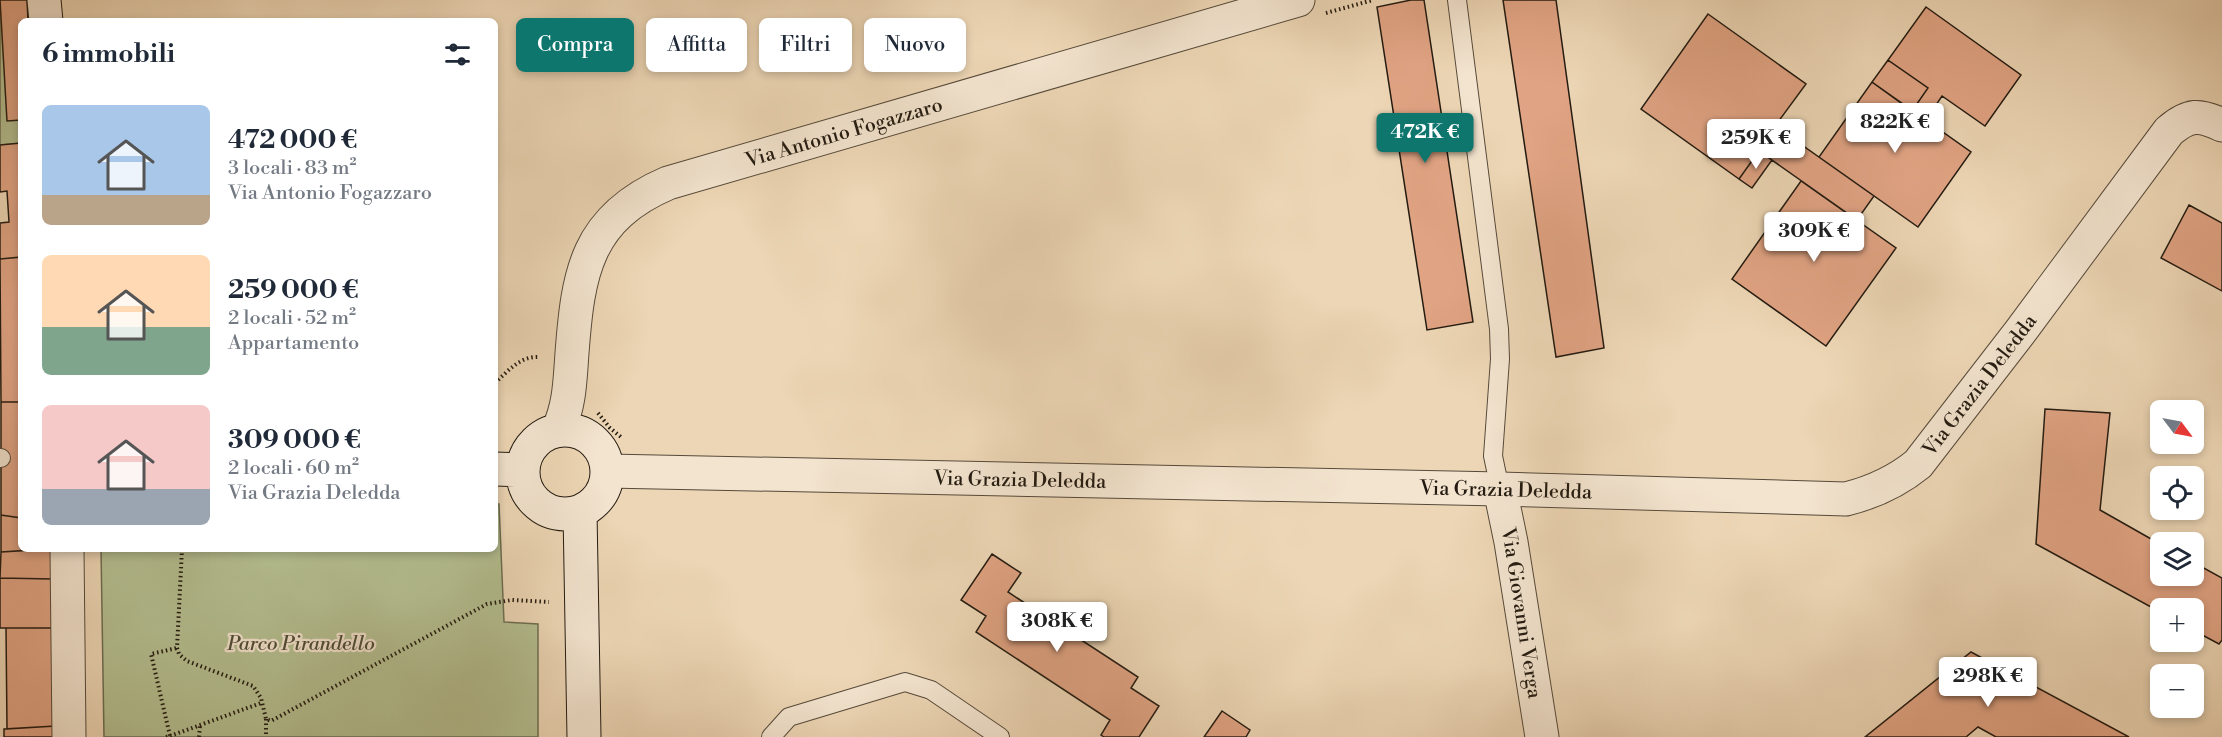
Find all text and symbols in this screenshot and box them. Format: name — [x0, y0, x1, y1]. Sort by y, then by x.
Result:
chip: Compra — [516, 18, 634, 72]
chip: Affitta — [646, 18, 747, 72]
chip: Filtri — [759, 18, 852, 72]
chip: Nuovo — [864, 18, 966, 72]
text: 6 immobili — [42, 38, 175, 70]
icon: filters — [441, 38, 474, 71]
street label: Via Antonio Fogazzaro — [742, 93, 946, 174]
pin: 822K € — [1846, 103, 1944, 154]
text: 822K € — [1860, 110, 1930, 135]
pin: 472K € — [1376, 113, 1474, 164]
pin: 259K € — [1707, 119, 1805, 170]
text: 472K € — [1391, 120, 1459, 145]
text: 472 000 € — [228, 124, 357, 156]
text: 259K € — [1721, 126, 1791, 151]
icon: home — [90, 129, 162, 201]
text: 3 locali · 83 m² — [228, 156, 357, 181]
text: Via Antonio Fogazzaro — [228, 181, 432, 206]
pin: 309K € — [1765, 212, 1863, 263]
text: 309K € — [1778, 219, 1850, 244]
text: 259 000 € — [228, 274, 359, 306]
icon: home — [90, 279, 162, 351]
text: 2 locali · 52 m² — [228, 306, 356, 331]
street label: Via Grazia Deledda — [1917, 309, 2043, 463]
text: Appartamento — [228, 331, 359, 356]
north arrow — [2150, 400, 2204, 454]
map controls — [2150, 400, 2204, 718]
text: 309 000 € — [228, 424, 361, 456]
icon: home — [90, 429, 162, 501]
text: 2 locali · 60 m² — [228, 456, 359, 481]
button: locate — [2150, 466, 2204, 520]
street label: Via Grazia Deledda — [932, 467, 1107, 495]
street label: Via Grazia Deledda — [1418, 476, 1593, 506]
text: Via Grazia Deledda — [228, 481, 400, 506]
street label: Via Giovanni Verga — [1494, 525, 1547, 701]
button: layers — [2150, 532, 2204, 586]
button: + — [2150, 598, 2204, 652]
pin: 308K € — [1008, 602, 1106, 653]
text: 308K € — [1021, 609, 1093, 634]
park label: Parco Pirandello — [226, 632, 375, 657]
pin: 298K € — [1939, 657, 2037, 708]
text: 298K € — [1953, 664, 2023, 689]
button: − — [2150, 664, 2204, 718]

